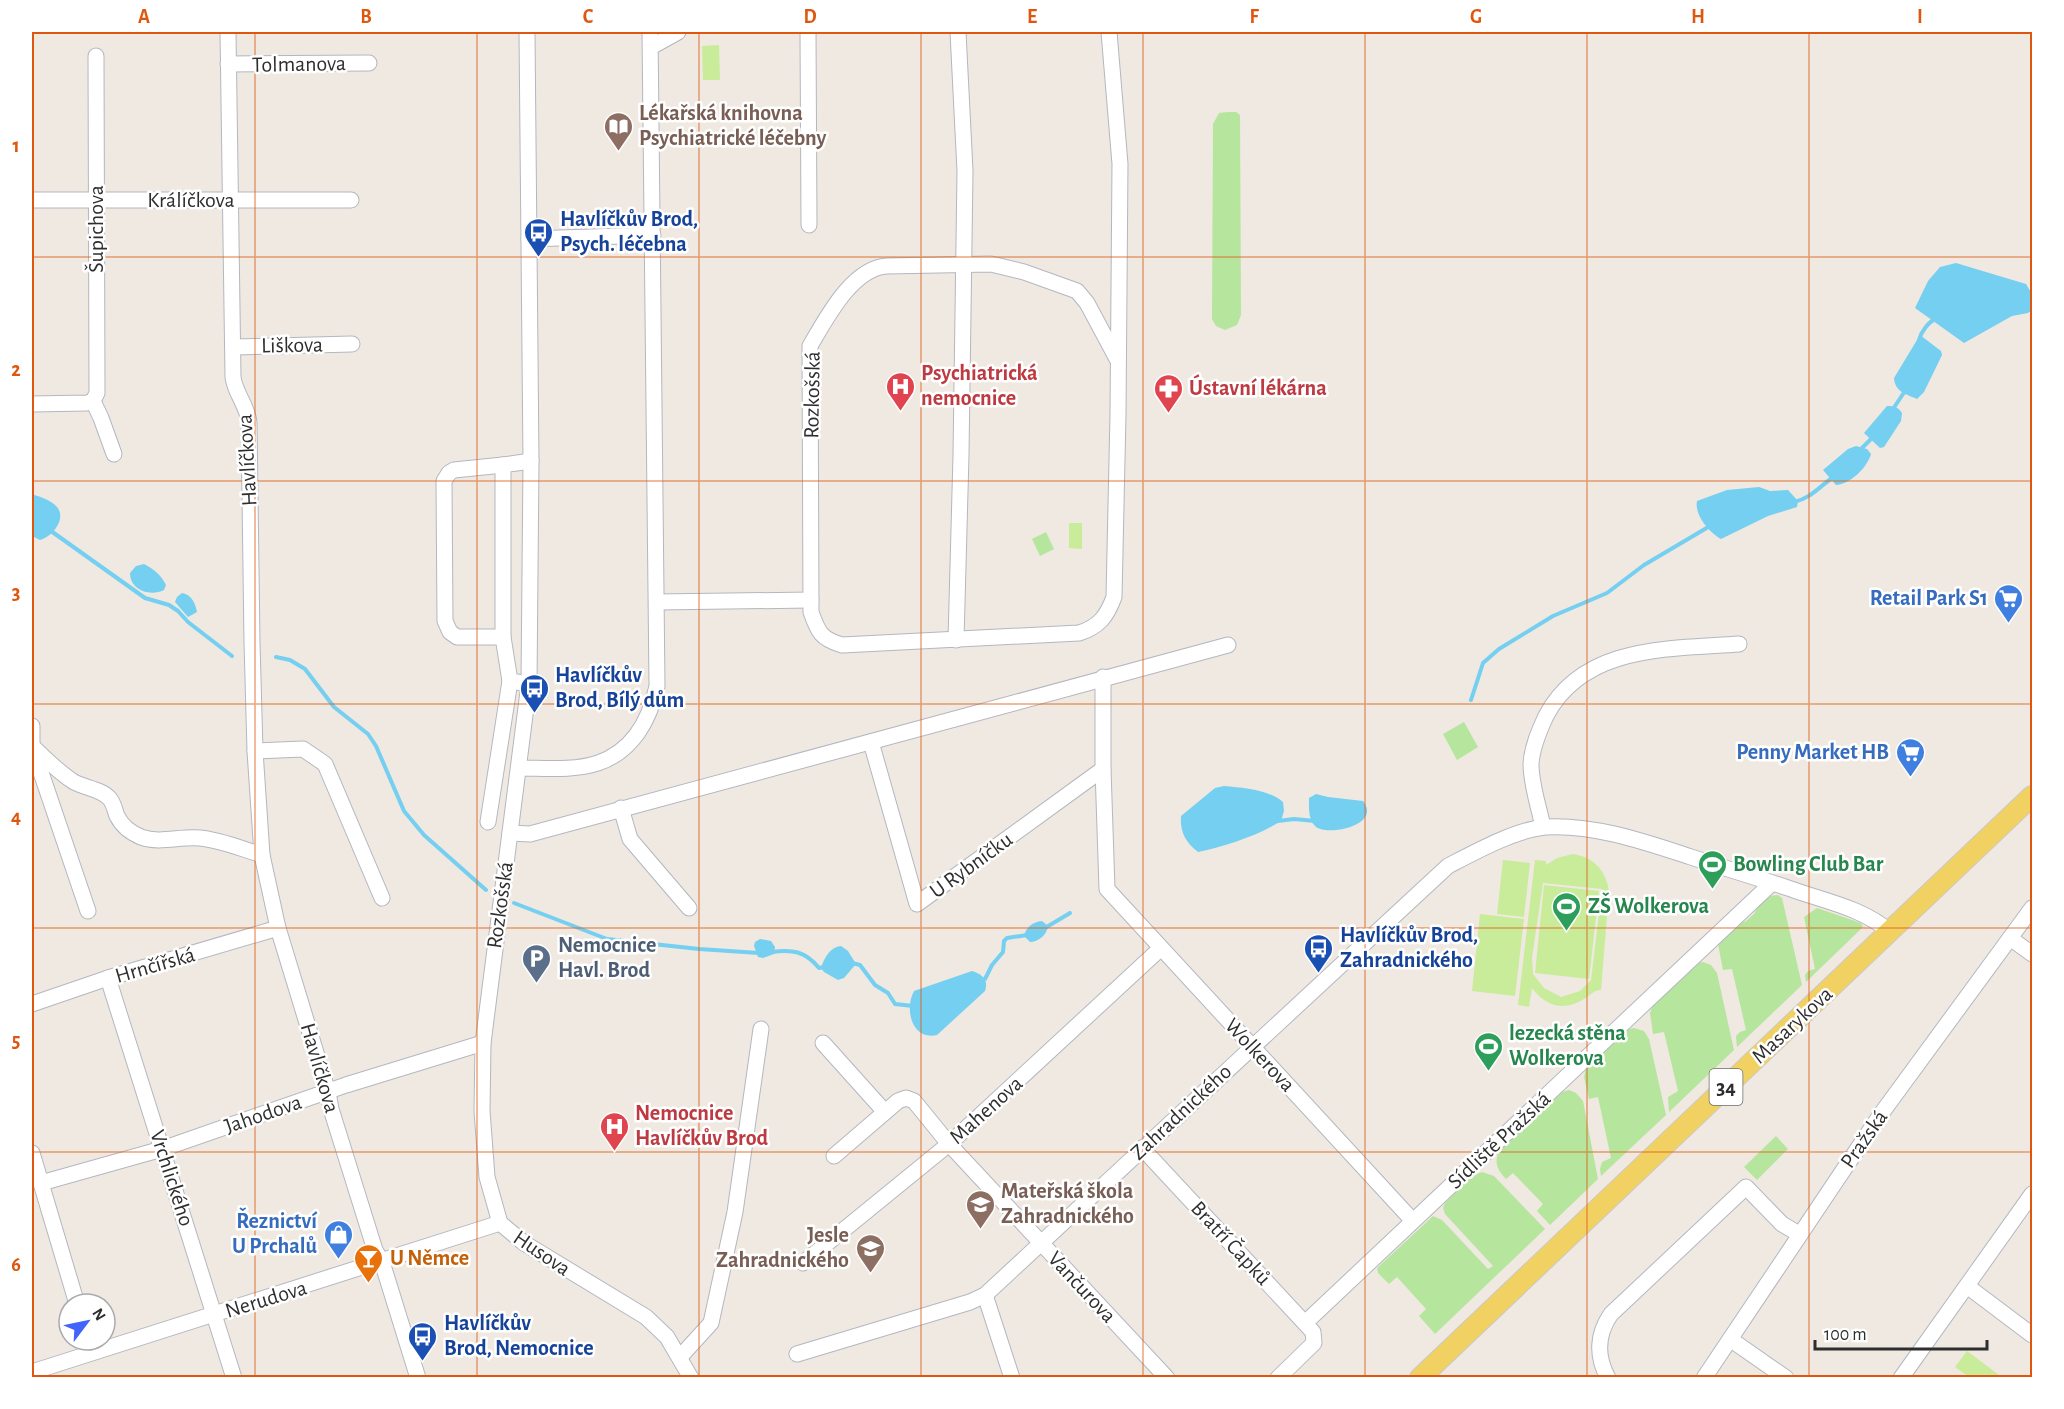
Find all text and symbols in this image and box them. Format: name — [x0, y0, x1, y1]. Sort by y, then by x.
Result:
text: A — [138, 7, 150, 27]
text: B — [360, 7, 372, 27]
text: C — [583, 7, 594, 27]
text: D — [803, 7, 817, 27]
text: E — [1027, 7, 1037, 27]
text: F — [1249, 7, 1259, 27]
text: G — [1470, 7, 1482, 27]
text: H — [1691, 7, 1705, 27]
text: I — [1917, 7, 1923, 27]
street label: Tolmanova — [252, 52, 346, 76]
place label: Lékařská knihovna Psychiatrické léčebny — [639, 102, 826, 150]
library icon: Lékařská knihovna Psychiatrické léčebny — [602, 110, 634, 152]
text: 1 — [12, 136, 20, 156]
street label: Šupichova — [84, 185, 107, 273]
street label: Králíčkova — [147, 189, 235, 211]
place label: Havlíčkův Brod, Psych. léčebna — [560, 208, 698, 256]
bus stop icon: Havlíčkův Brod, Psych. léčebna — [523, 216, 555, 258]
street label: Liškova — [261, 333, 323, 357]
street label: Rozkošská — [800, 351, 824, 439]
text: 2 — [11, 360, 21, 380]
place label: Psychiatrická nemocnice — [921, 362, 1038, 409]
hospital icon: Psychiatrická nemocnice — [884, 370, 916, 412]
pharmacy icon: Ústavní lékárna — [1152, 372, 1184, 414]
place label: Ústavní lékárna — [1189, 374, 1327, 399]
street label: Havlíčkova — [234, 413, 260, 507]
supermarket icon: Retail Park S1 — [1993, 582, 2025, 624]
text: 3 — [12, 583, 20, 603]
place label: Retail Park S1 — [1870, 587, 1988, 609]
place label: Havlíčkův Brod, Bílý dům — [555, 664, 684, 712]
bus stop icon: Havlíčkův Brod, Bílý dům — [518, 672, 550, 714]
supermarket icon: Penny Market HB — [1894, 736, 1926, 778]
place label: Penny Market HB — [1736, 741, 1889, 764]
text: 4 — [11, 807, 21, 827]
street label: U Rybníčku — [926, 828, 1016, 902]
sports icon: Bowling Club Bar — [1696, 848, 1728, 890]
place label: Bowling Club Bar — [1733, 853, 1884, 875]
street label: Rozkošská — [483, 860, 517, 950]
sports icon: ZŠ Wolkerova — [1551, 890, 1583, 932]
place label: ZŠ Wolkerova — [1588, 892, 1709, 917]
place label: Havlíčkův Brod, Zahradnického — [1340, 924, 1478, 971]
bus stop icon: Havlíčkův Brod, Zahradnického — [1303, 932, 1335, 974]
place label: Nemocnice Havl. Brod — [558, 934, 656, 981]
parking icon: Nemocnice Havl. Brod — [521, 942, 553, 984]
street label: Hrnčířská — [113, 943, 197, 987]
street label: Masarykova — [1747, 982, 1837, 1068]
street label: Wolkerova — [1221, 1014, 1299, 1096]
street label: Havlíčkova — [297, 1021, 343, 1115]
place label: lezecká stěna Wolkerova — [1509, 1022, 1626, 1069]
sports icon: lezecká stěna Wolkerova — [1472, 1030, 1504, 1072]
text: 5 — [12, 1031, 20, 1051]
street label: Zahradnického — [1126, 1060, 1236, 1164]
road number: 34 — [1710, 1069, 1742, 1105]
street label: Mahenova — [945, 1072, 1027, 1148]
street label: Sídliště Pražská — [1443, 1087, 1555, 1193]
street label: Jahodova — [222, 1091, 304, 1137]
place label: Nemocnice Havlíčkův Brod — [635, 1102, 769, 1149]
street label: Pražská — [1836, 1106, 1892, 1172]
hospital icon: Nemocnice Havlíčkův Brod — [598, 1110, 630, 1152]
street label: Vrchlického — [146, 1127, 198, 1229]
place label: Mateřská škola Zahradnického — [1001, 1180, 1134, 1227]
school or university icon: Mateřská škola Zahradnického — [964, 1188, 996, 1230]
street label: Bratří Čapků — [1187, 1196, 1276, 1289]
place label: Řeznictví U Prchalů — [232, 1207, 318, 1257]
shop icon: Řeznictví U Prchalů — [322, 1218, 354, 1260]
place label: Jesle Zahradnického — [716, 1224, 849, 1271]
street label: Husova — [509, 1226, 575, 1280]
school or university icon: Jesle Zahradnického — [854, 1232, 886, 1274]
bar icon: U Němce — [353, 1242, 385, 1284]
place label: U Němce — [390, 1247, 469, 1269]
street label: Vančurova — [1044, 1247, 1120, 1327]
text: 6 — [11, 1255, 21, 1275]
street label: Nerudova — [223, 1276, 309, 1322]
north arrow — [57, 1292, 117, 1352]
text: N — [89, 1306, 109, 1324]
place label: Havlíčkův Brod, Nemocnice — [444, 1312, 594, 1359]
scale bar — [1815, 1313, 1988, 1351]
bus stop icon: Havlíčkův Brod, Nemocnice — [407, 1320, 439, 1362]
text: 100 m — [1824, 1326, 1867, 1344]

